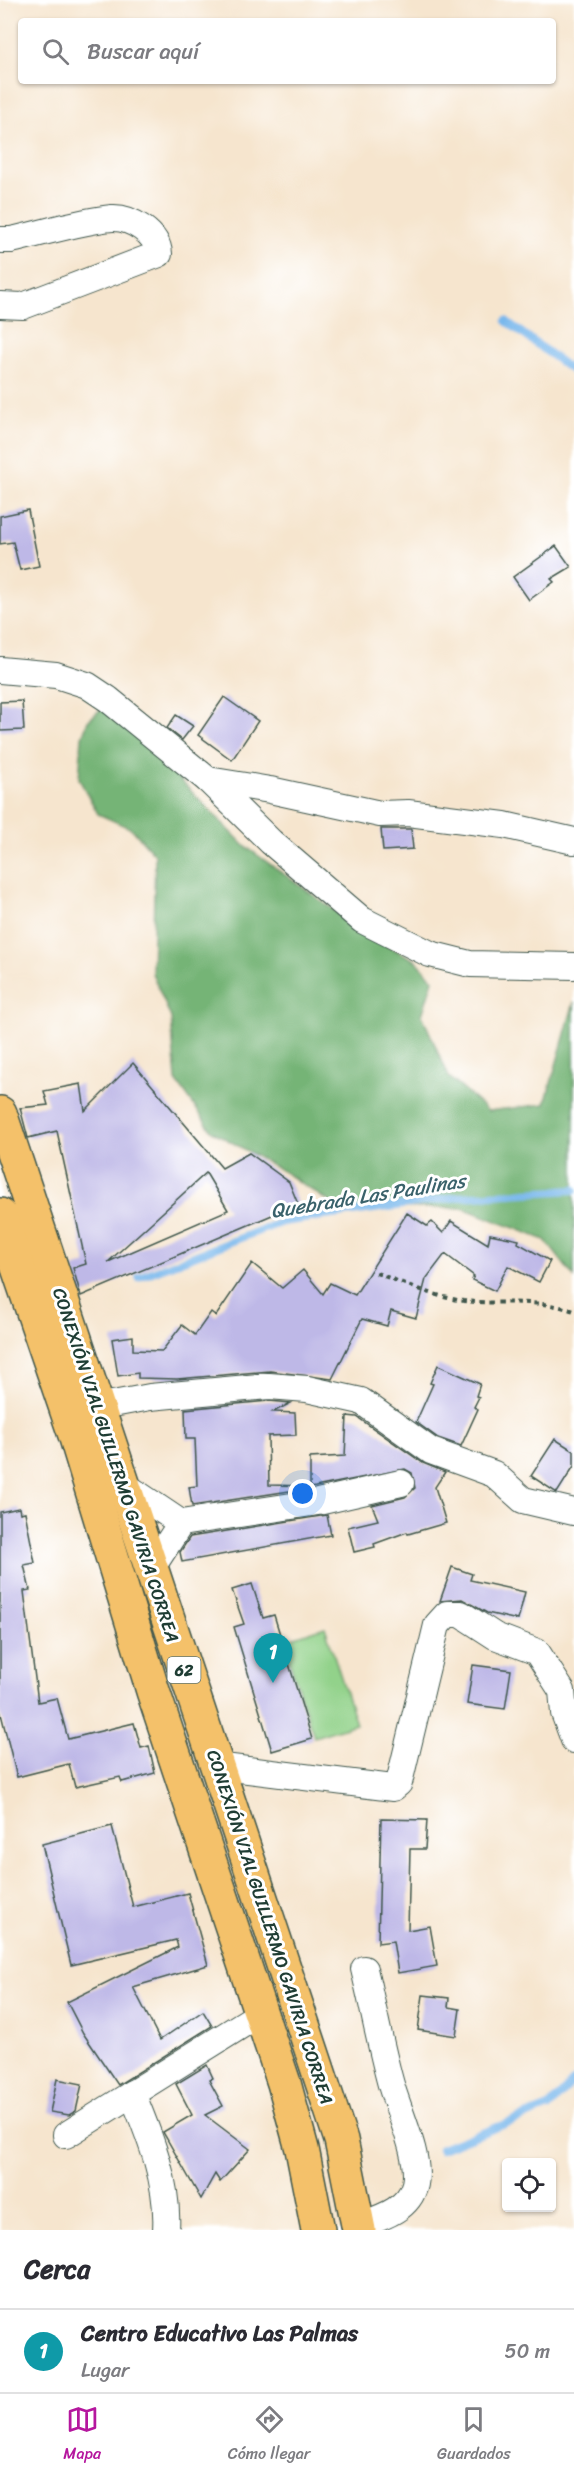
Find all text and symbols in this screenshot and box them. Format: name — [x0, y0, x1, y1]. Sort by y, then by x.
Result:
search box — [18, 18, 556, 84]
text: Buscar aquí — [87, 32, 199, 71]
icon: search — [39, 35, 72, 68]
water label: Quebrada Las Paulinas — [268, 1163, 471, 1229]
street label: CONEXIÓN VIAL GUILLERMO GAVIRIA CORREA — [43, 1283, 189, 1647]
your location — [288, 1479, 317, 1508]
pin: 1 — [254, 1634, 292, 1683]
road number: 62 — [168, 1657, 201, 1683]
street label: CONEXIÓN VIAL GUILLERMO GAVIRIA CORREA — [197, 1745, 343, 2109]
map controls — [502, 2158, 556, 2212]
button: locate — [502, 2158, 556, 2212]
text: Cerca — [24, 2246, 90, 2292]
text: Centro Educativo Las Palmas — [81, 2314, 358, 2353]
text: 1 — [39, 2334, 48, 2369]
text: 50 m — [505, 2334, 550, 2369]
text: Lugar — [81, 2353, 129, 2388]
tab: Mapa — [63, 2403, 101, 2468]
tab: Cómo llegar — [228, 2403, 310, 2468]
tab: Guardados — [437, 2403, 511, 2468]

